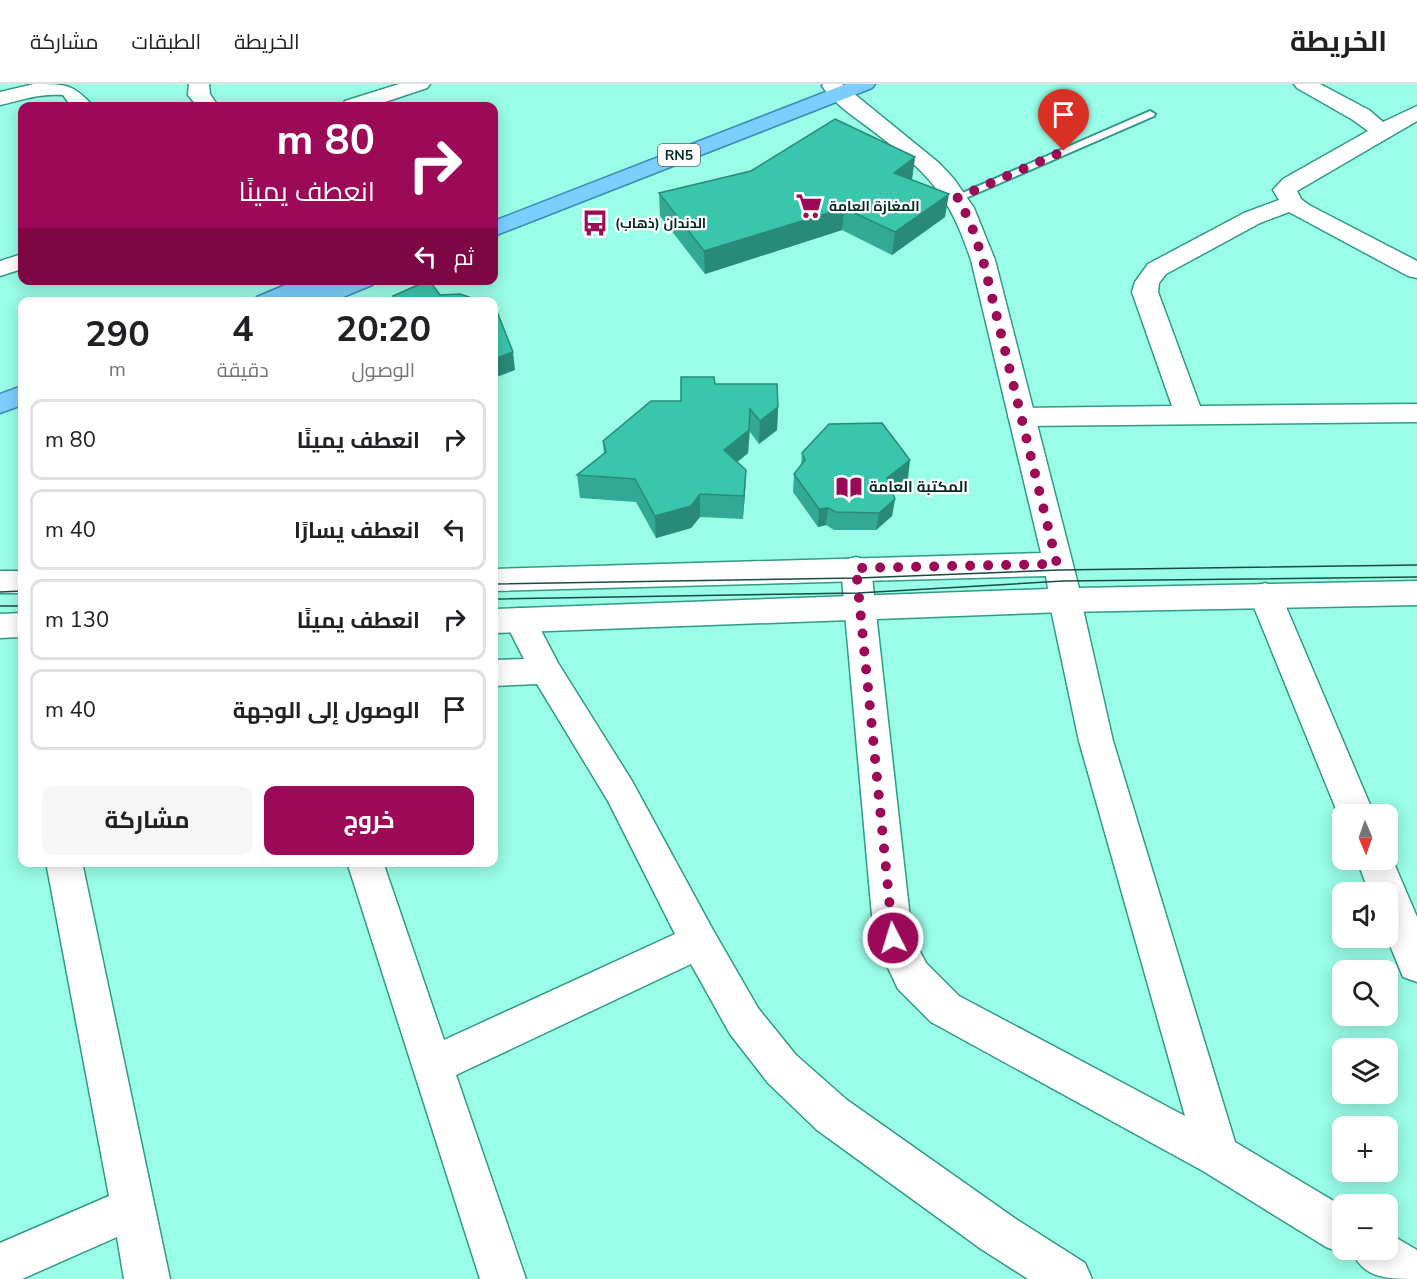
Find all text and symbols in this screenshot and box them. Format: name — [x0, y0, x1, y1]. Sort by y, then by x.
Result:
text: الخريطة — [1290, 23, 1387, 61]
text: مشاركة — [30, 28, 99, 56]
text: الطبقات — [132, 28, 201, 56]
text: الخريطة — [234, 28, 300, 56]
pin — [1038, 89, 1089, 151]
icon: arrive — [1047, 98, 1080, 131]
text: 80 m — [276, 112, 375, 169]
icon: right — [396, 126, 474, 204]
road number: RN5 — [658, 144, 700, 166]
text: انعطف يمينًا — [238, 174, 375, 211]
supermarket icon: المغازة العامة — [794, 191, 824, 221]
place label: المغازة العامة — [829, 197, 920, 216]
bus stop icon: الدندان (ذهاب) — [580, 208, 610, 238]
place label: الدندان (ذهاب) — [615, 214, 706, 233]
icon: left — [409, 240, 442, 273]
text: ثم — [454, 243, 474, 273]
text: 4 — [232, 305, 254, 354]
text: 20:20 — [336, 305, 431, 354]
text: 290 — [85, 310, 150, 359]
text: m — [109, 356, 126, 383]
text: دقيقة — [217, 357, 269, 384]
text: الوصول — [352, 357, 415, 384]
icon: right — [438, 423, 471, 456]
text: 80 m — [45, 425, 96, 455]
text: انعطف يمينًا — [297, 426, 420, 456]
library icon: المكتبة العامة — [834, 472, 864, 502]
place label: المكتبة العامة — [869, 477, 968, 497]
icon: left — [438, 513, 471, 546]
text: 40 m — [45, 515, 96, 545]
text: انعطف يسارًا — [294, 516, 420, 546]
icon: right — [438, 603, 471, 636]
text: 130 m — [45, 605, 109, 635]
text: انعطف يمينًا — [297, 606, 420, 636]
icon: arrive — [438, 693, 471, 726]
text: 40 m — [45, 695, 96, 725]
text: الوصول إلى الوجهة — [233, 696, 420, 726]
button: مشاركة — [42, 786, 252, 855]
button: خروج — [264, 786, 474, 855]
north arrow — [1332, 804, 1398, 870]
map controls — [1332, 804, 1398, 1260]
button: sound — [1332, 882, 1398, 948]
position arrow — [861, 906, 925, 970]
button: search — [1332, 960, 1398, 1026]
button: layers — [1332, 1038, 1398, 1104]
button: + — [1332, 1116, 1398, 1182]
button: − — [1332, 1194, 1398, 1260]

